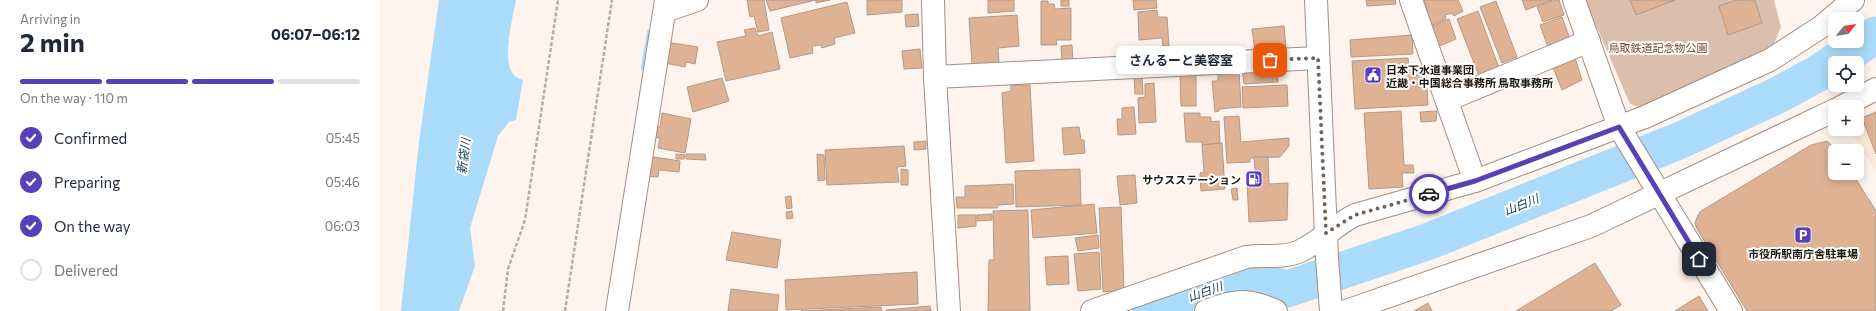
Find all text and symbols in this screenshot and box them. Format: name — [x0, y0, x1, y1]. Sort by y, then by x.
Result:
text: Arriving in — [20, 11, 80, 27]
north arrow — [1828, 12, 1864, 48]
map controls — [1828, 12, 1864, 180]
text: 06:07–06:12 — [271, 25, 360, 43]
text: 2 min — [20, 26, 85, 57]
park label: 鳥取鉄道記念物公園 — [1609, 41, 1708, 54]
pin — [1253, 43, 1287, 77]
callout: さんるーと美容室 — [1116, 46, 1246, 74]
icon: bag — [1259, 49, 1281, 71]
text: さんるーと美容室 — [1129, 52, 1233, 68]
button: locate — [1828, 56, 1864, 92]
place label: 日本下水道事業団 近畿・中国総合事務所 鳥取事務所 — [1386, 63, 1553, 89]
public building icon: 日本下水道事業団 近畿・中国総合事務所 鳥取事務所 — [1363, 65, 1383, 85]
text: On the way · 110 m — [20, 90, 128, 106]
button: + — [1828, 100, 1864, 136]
icon: check — [20, 127, 42, 149]
text: Confirmed — [54, 129, 127, 147]
text: 05:45 — [326, 130, 360, 146]
water label: 新袋川 — [454, 135, 472, 175]
button: − — [1828, 144, 1864, 180]
fuel station icon: サウスステーション — [1244, 169, 1264, 189]
icon: check — [20, 171, 42, 193]
text: Preparing — [54, 173, 120, 191]
place label: サウスステーション — [1142, 173, 1241, 186]
text: 05:46 — [325, 174, 360, 190]
courier — [1409, 174, 1449, 214]
icon: car — [1418, 183, 1440, 205]
water label: 山白川 — [1502, 190, 1542, 217]
icon: check — [20, 215, 42, 237]
text: On the way — [54, 217, 131, 235]
text: 06:03 — [325, 218, 360, 234]
parking icon: 市役所駅南庁舎駐車場 — [1793, 225, 1813, 245]
pin — [1682, 242, 1716, 276]
place label: 市役所駅南庁舎駐車場 — [1748, 247, 1858, 260]
icon: home — [1688, 248, 1710, 270]
text: Delivered — [54, 261, 118, 279]
water label: 山白川 — [1186, 278, 1226, 304]

